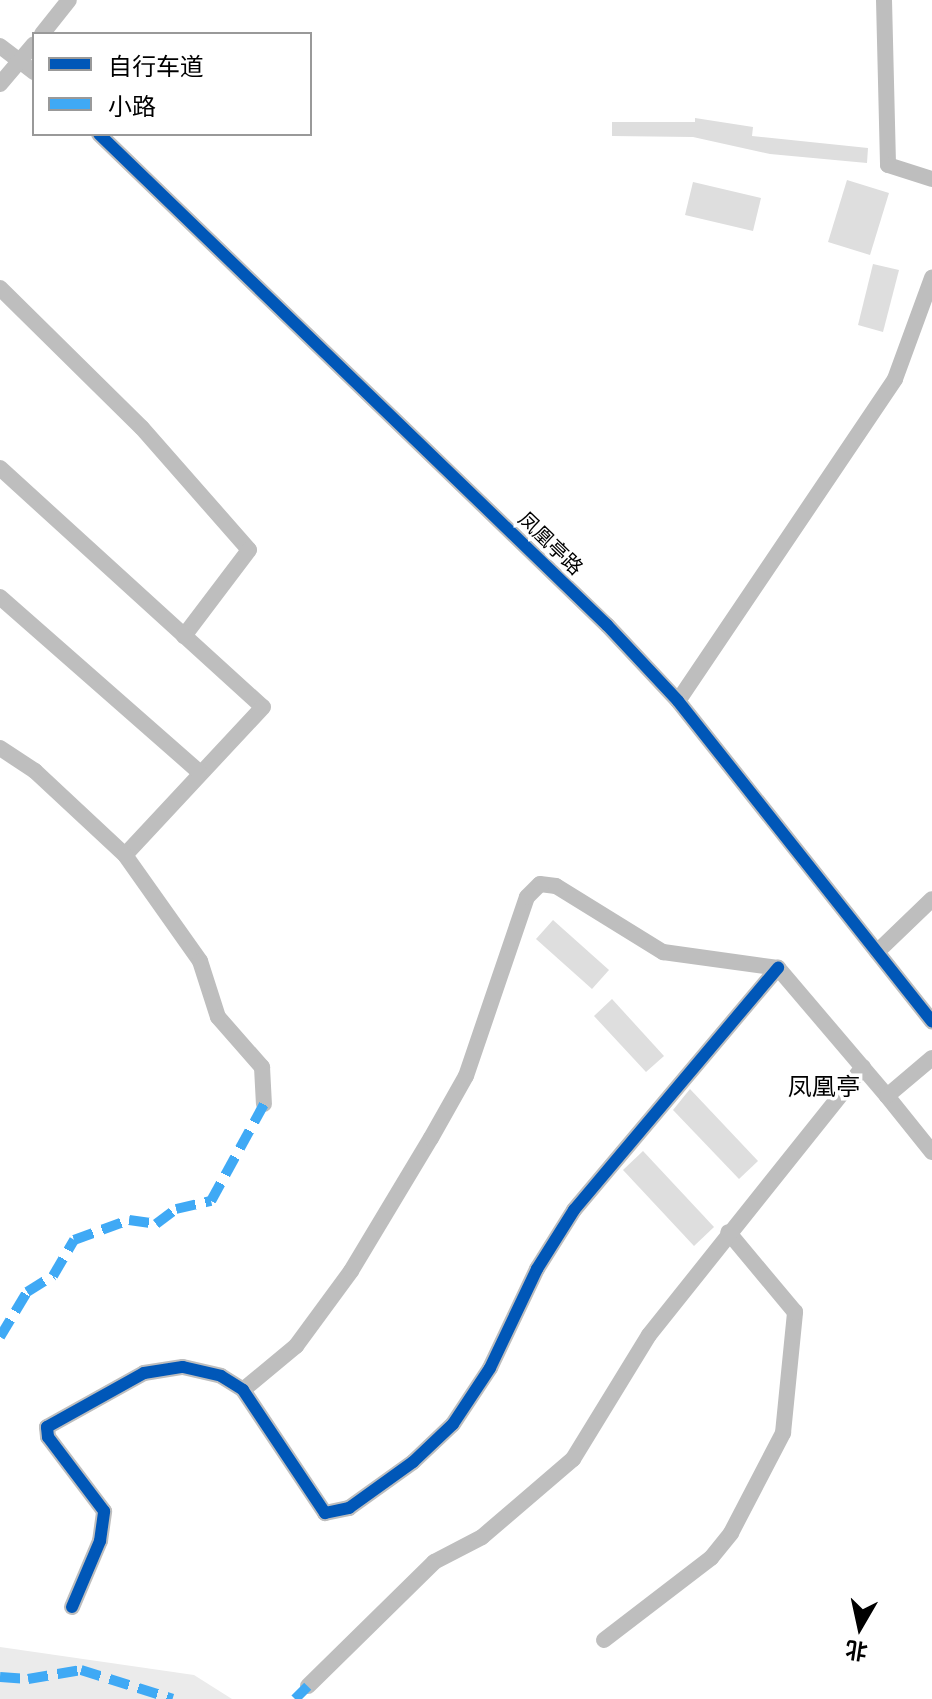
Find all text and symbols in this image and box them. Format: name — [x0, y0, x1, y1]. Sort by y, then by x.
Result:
legend — [32, 32, 312, 136]
text: 自行车道 — [108, 51, 204, 80]
text: 小路 — [108, 91, 156, 120]
street label: 凤凰亭路 — [514, 507, 588, 579]
district label: 凤凰亭 — [788, 1072, 860, 1100]
north arrow — [820, 1587, 900, 1667]
text: 北 — [843, 1636, 869, 1666]

